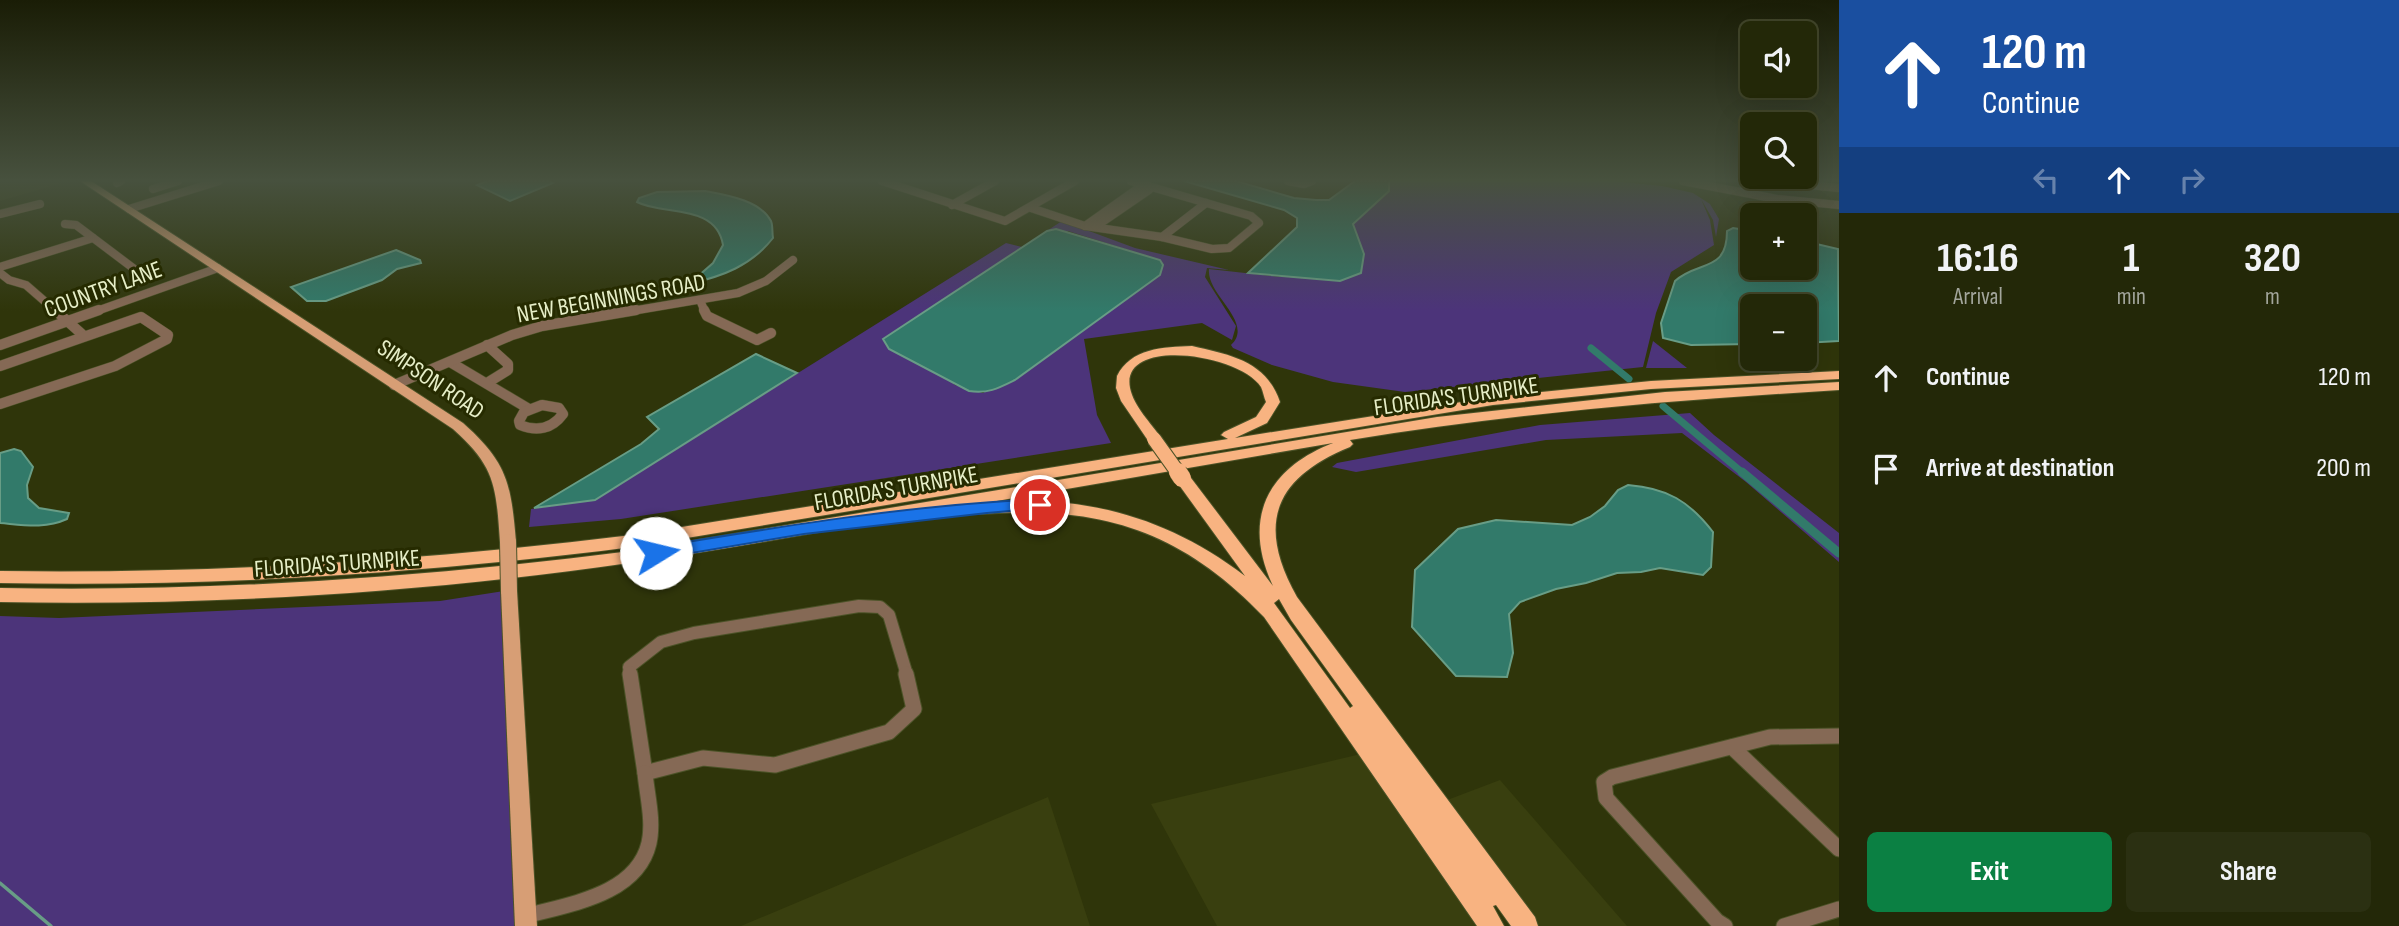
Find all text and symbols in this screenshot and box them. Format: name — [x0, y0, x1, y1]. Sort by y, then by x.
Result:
map controls — [1740, 21, 1817, 371]
button: sound — [1740, 21, 1817, 98]
text: 120 m — [1982, 24, 2087, 83]
icon: ahead — [1867, 28, 1958, 119]
text: Continue — [1982, 84, 2080, 123]
button: search — [1740, 112, 1817, 189]
icon: left — [2027, 161, 2065, 199]
icon: ahead — [2100, 161, 2138, 199]
icon: right — [2173, 161, 2211, 199]
button: + — [1740, 203, 1817, 280]
text: 16:16 — [1937, 233, 2019, 284]
text: 1 — [2123, 233, 2140, 284]
text: 320 — [2244, 233, 2301, 284]
street label: COUNTRY LANE — [40, 255, 166, 324]
street label: NEW BEGINNINGS ROAD — [515, 268, 708, 329]
text: Arrival — [1953, 283, 2003, 311]
text: min — [2117, 283, 2146, 311]
text: m — [2265, 283, 2280, 311]
button: − — [1740, 294, 1817, 371]
street label: SIMPSON ROAD — [372, 333, 490, 426]
icon: ahead — [1867, 359, 1905, 397]
text: Continue — [1926, 362, 2010, 393]
text: 120 m — [2318, 362, 2371, 393]
street label: FLORIDA'S TURNPIKE — [1372, 371, 1540, 422]
icon: arrive — [1867, 450, 1905, 488]
text: Arrive at destination — [1926, 453, 2114, 484]
text: 200 m — [2316, 453, 2371, 484]
street label: FLORIDA'S TURNPIKE — [812, 460, 980, 517]
pin — [1010, 475, 1070, 535]
icon: arrive — [1021, 486, 1059, 524]
position arrow — [619, 516, 693, 590]
street label: FLORIDA'S TURNPIKE — [253, 543, 421, 584]
button: Exit — [1867, 832, 2112, 912]
button: Share — [2126, 832, 2371, 912]

